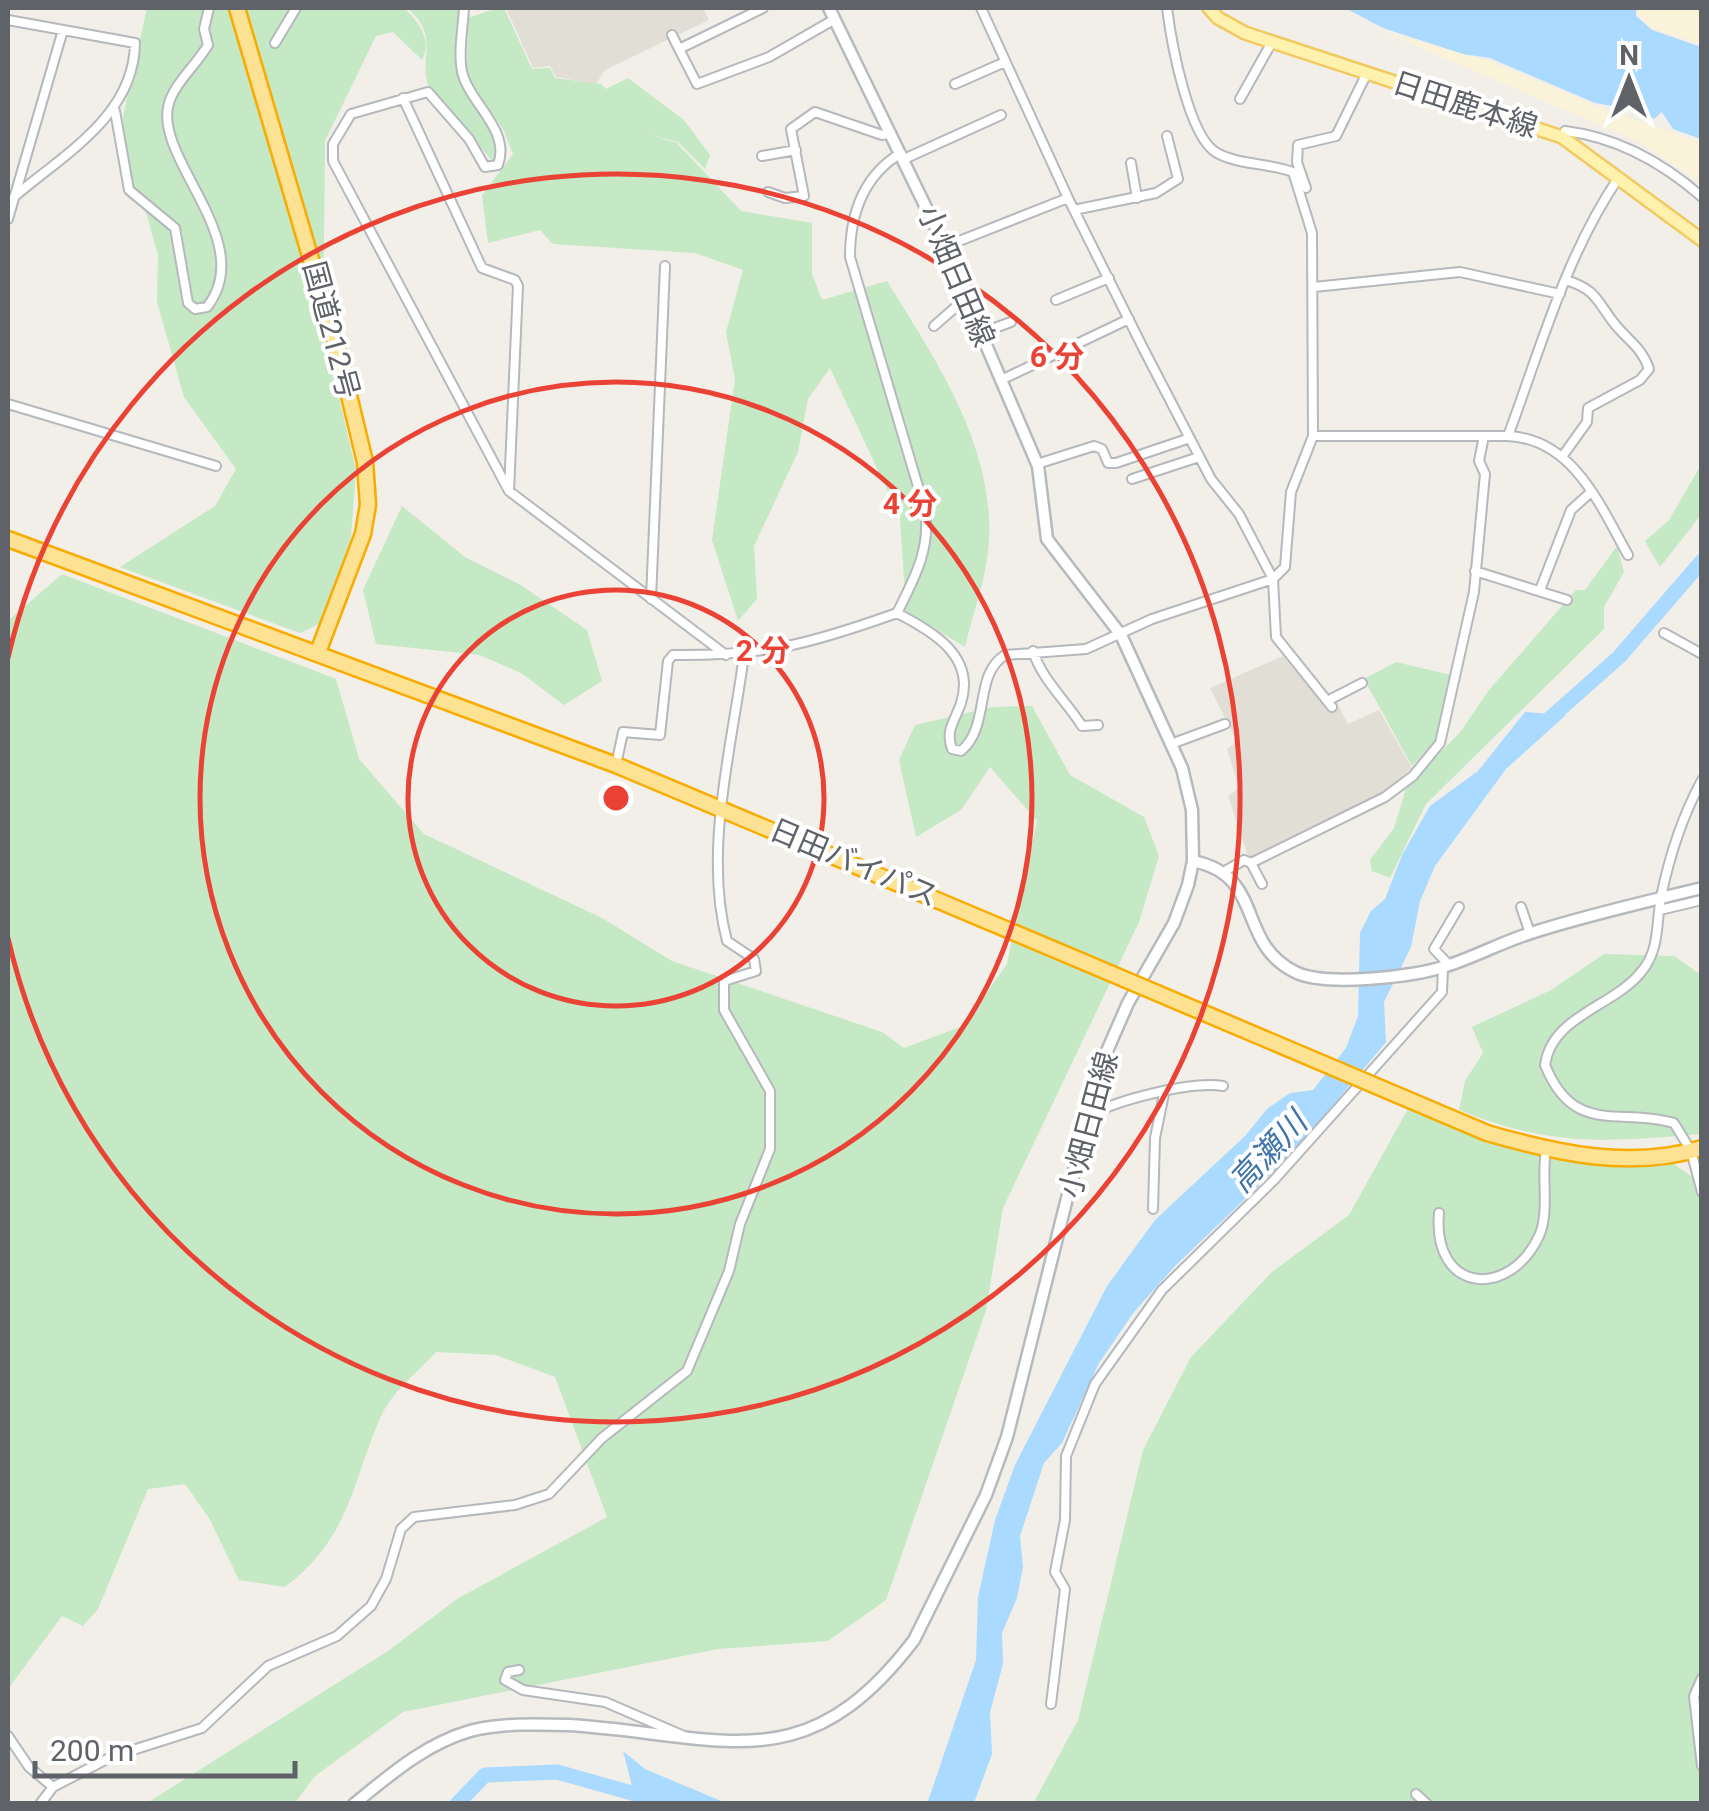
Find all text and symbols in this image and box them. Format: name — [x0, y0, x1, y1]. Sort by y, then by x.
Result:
north arrow — [1579, 30, 1679, 130]
text: N — [1619, 39, 1639, 72]
street label: 日田鹿本線 — [1388, 65, 1542, 144]
street label: 小畑日田線 — [911, 200, 1002, 352]
street label: 国道212号 — [296, 257, 367, 402]
text: 6 分 — [1030, 339, 1084, 374]
text: 4 分 — [883, 486, 937, 521]
text: 2 分 — [736, 633, 790, 668]
centre of rings — [598, 780, 634, 816]
street label: 日田バイパス — [765, 811, 944, 914]
street label: 小畑日田線 — [1052, 1048, 1125, 1202]
water label: 高瀬川 — [1221, 1102, 1317, 1200]
scale bar — [35, 1716, 295, 1778]
text: 200 m — [50, 1733, 134, 1768]

